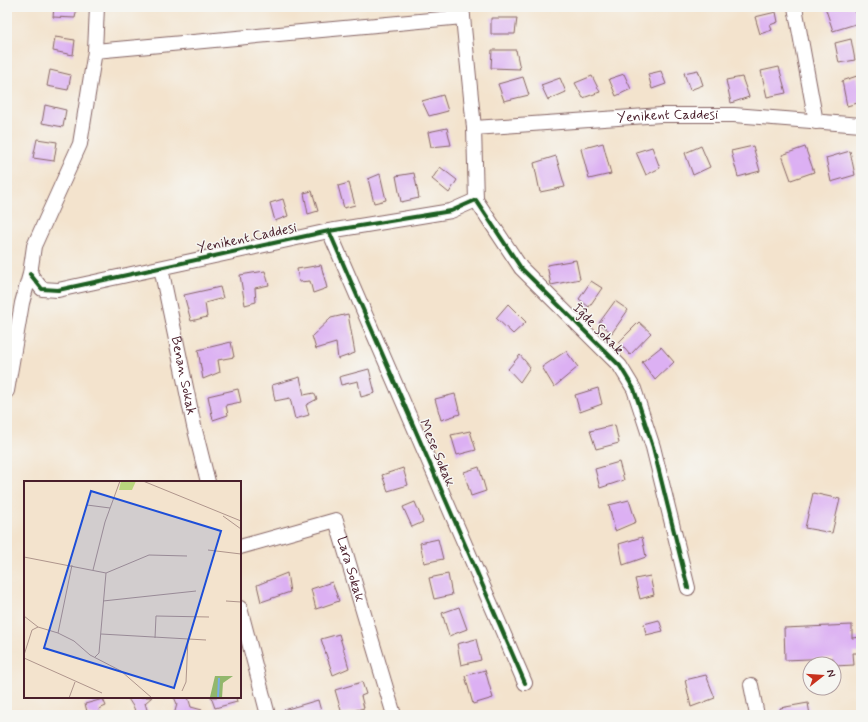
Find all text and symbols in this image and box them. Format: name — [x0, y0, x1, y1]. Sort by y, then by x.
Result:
street label: Yenikent Caddesi — [616, 106, 718, 127]
street label: Yenikent Caddesi — [196, 219, 298, 257]
street label: İĝde Sokak — [568, 299, 628, 359]
street label: Benan Sokak — [166, 335, 200, 417]
street label: Mese Sokak — [415, 417, 459, 489]
inset map — [24, 481, 241, 698]
street label: Lara Sokak — [332, 534, 369, 604]
north arrow — [802, 656, 842, 696]
text: N — [823, 668, 838, 679]

